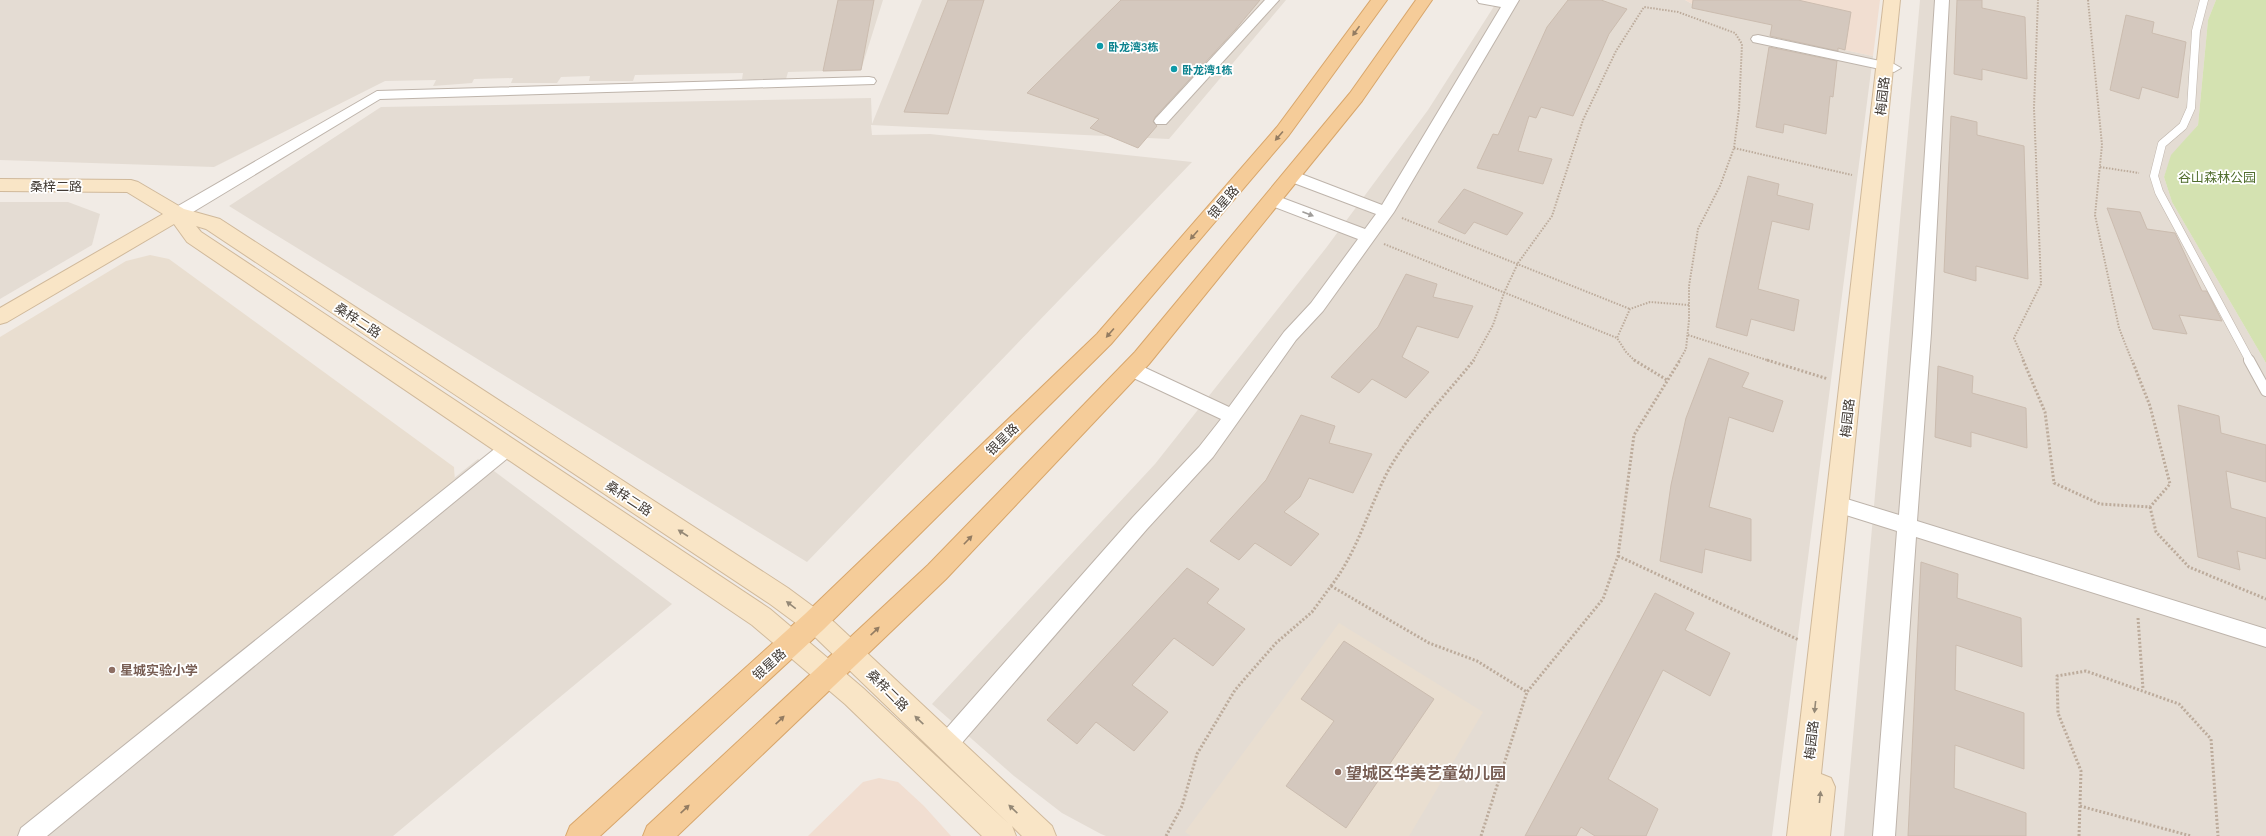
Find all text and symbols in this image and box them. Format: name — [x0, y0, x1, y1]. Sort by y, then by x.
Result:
one-way arrow — [1352, 26, 1360, 37]
place label: 卧龙湾3栋 — [1108, 40, 1158, 53]
marker: 卧龙湾3栋 — [1095, 41, 1105, 51]
place label: 卧龙湾1栋 — [1182, 63, 1232, 76]
marker: 卧龙湾1栋 — [1169, 64, 1179, 74]
street label: 梅园路 — [1872, 76, 1892, 116]
one-way arrow — [1274, 131, 1283, 141]
park label: 谷山森林公园 — [2178, 169, 2256, 185]
street label: 桑梓二路 — [30, 178, 82, 194]
street label: 银星路 — [1204, 182, 1242, 222]
one-way arrow — [1302, 211, 1314, 217]
one-way arrow — [1190, 229, 1199, 240]
street label: 桑梓二路 — [332, 299, 384, 341]
one-way arrow — [1105, 328, 1114, 339]
street label: 梅园路 — [1837, 398, 1857, 438]
street label: 银星路 — [982, 420, 1022, 458]
street label: 桑梓二路 — [603, 477, 655, 519]
one-way arrow — [678, 529, 688, 537]
one-way arrow — [963, 535, 972, 545]
one-way arrow — [786, 601, 797, 609]
one-way arrow — [870, 626, 880, 636]
street label: 银星路 — [749, 645, 789, 683]
place label: 星城实验小学 — [120, 662, 198, 678]
marker: 星城实验小学 — [107, 665, 117, 675]
street label: 桑梓二路 — [864, 666, 912, 714]
one-way arrow — [1812, 701, 1818, 713]
one-way arrow — [775, 715, 785, 725]
one-way arrow — [914, 716, 923, 725]
street label: 梅园路 — [1801, 720, 1821, 760]
place label: 望城区华美艺童幼儿园 — [1346, 763, 1506, 782]
marker: 望城区华美艺童幼儿园 — [1333, 767, 1343, 777]
one-way arrow — [1817, 791, 1824, 803]
one-way arrow — [680, 804, 690, 814]
one-way arrow — [1008, 804, 1018, 814]

